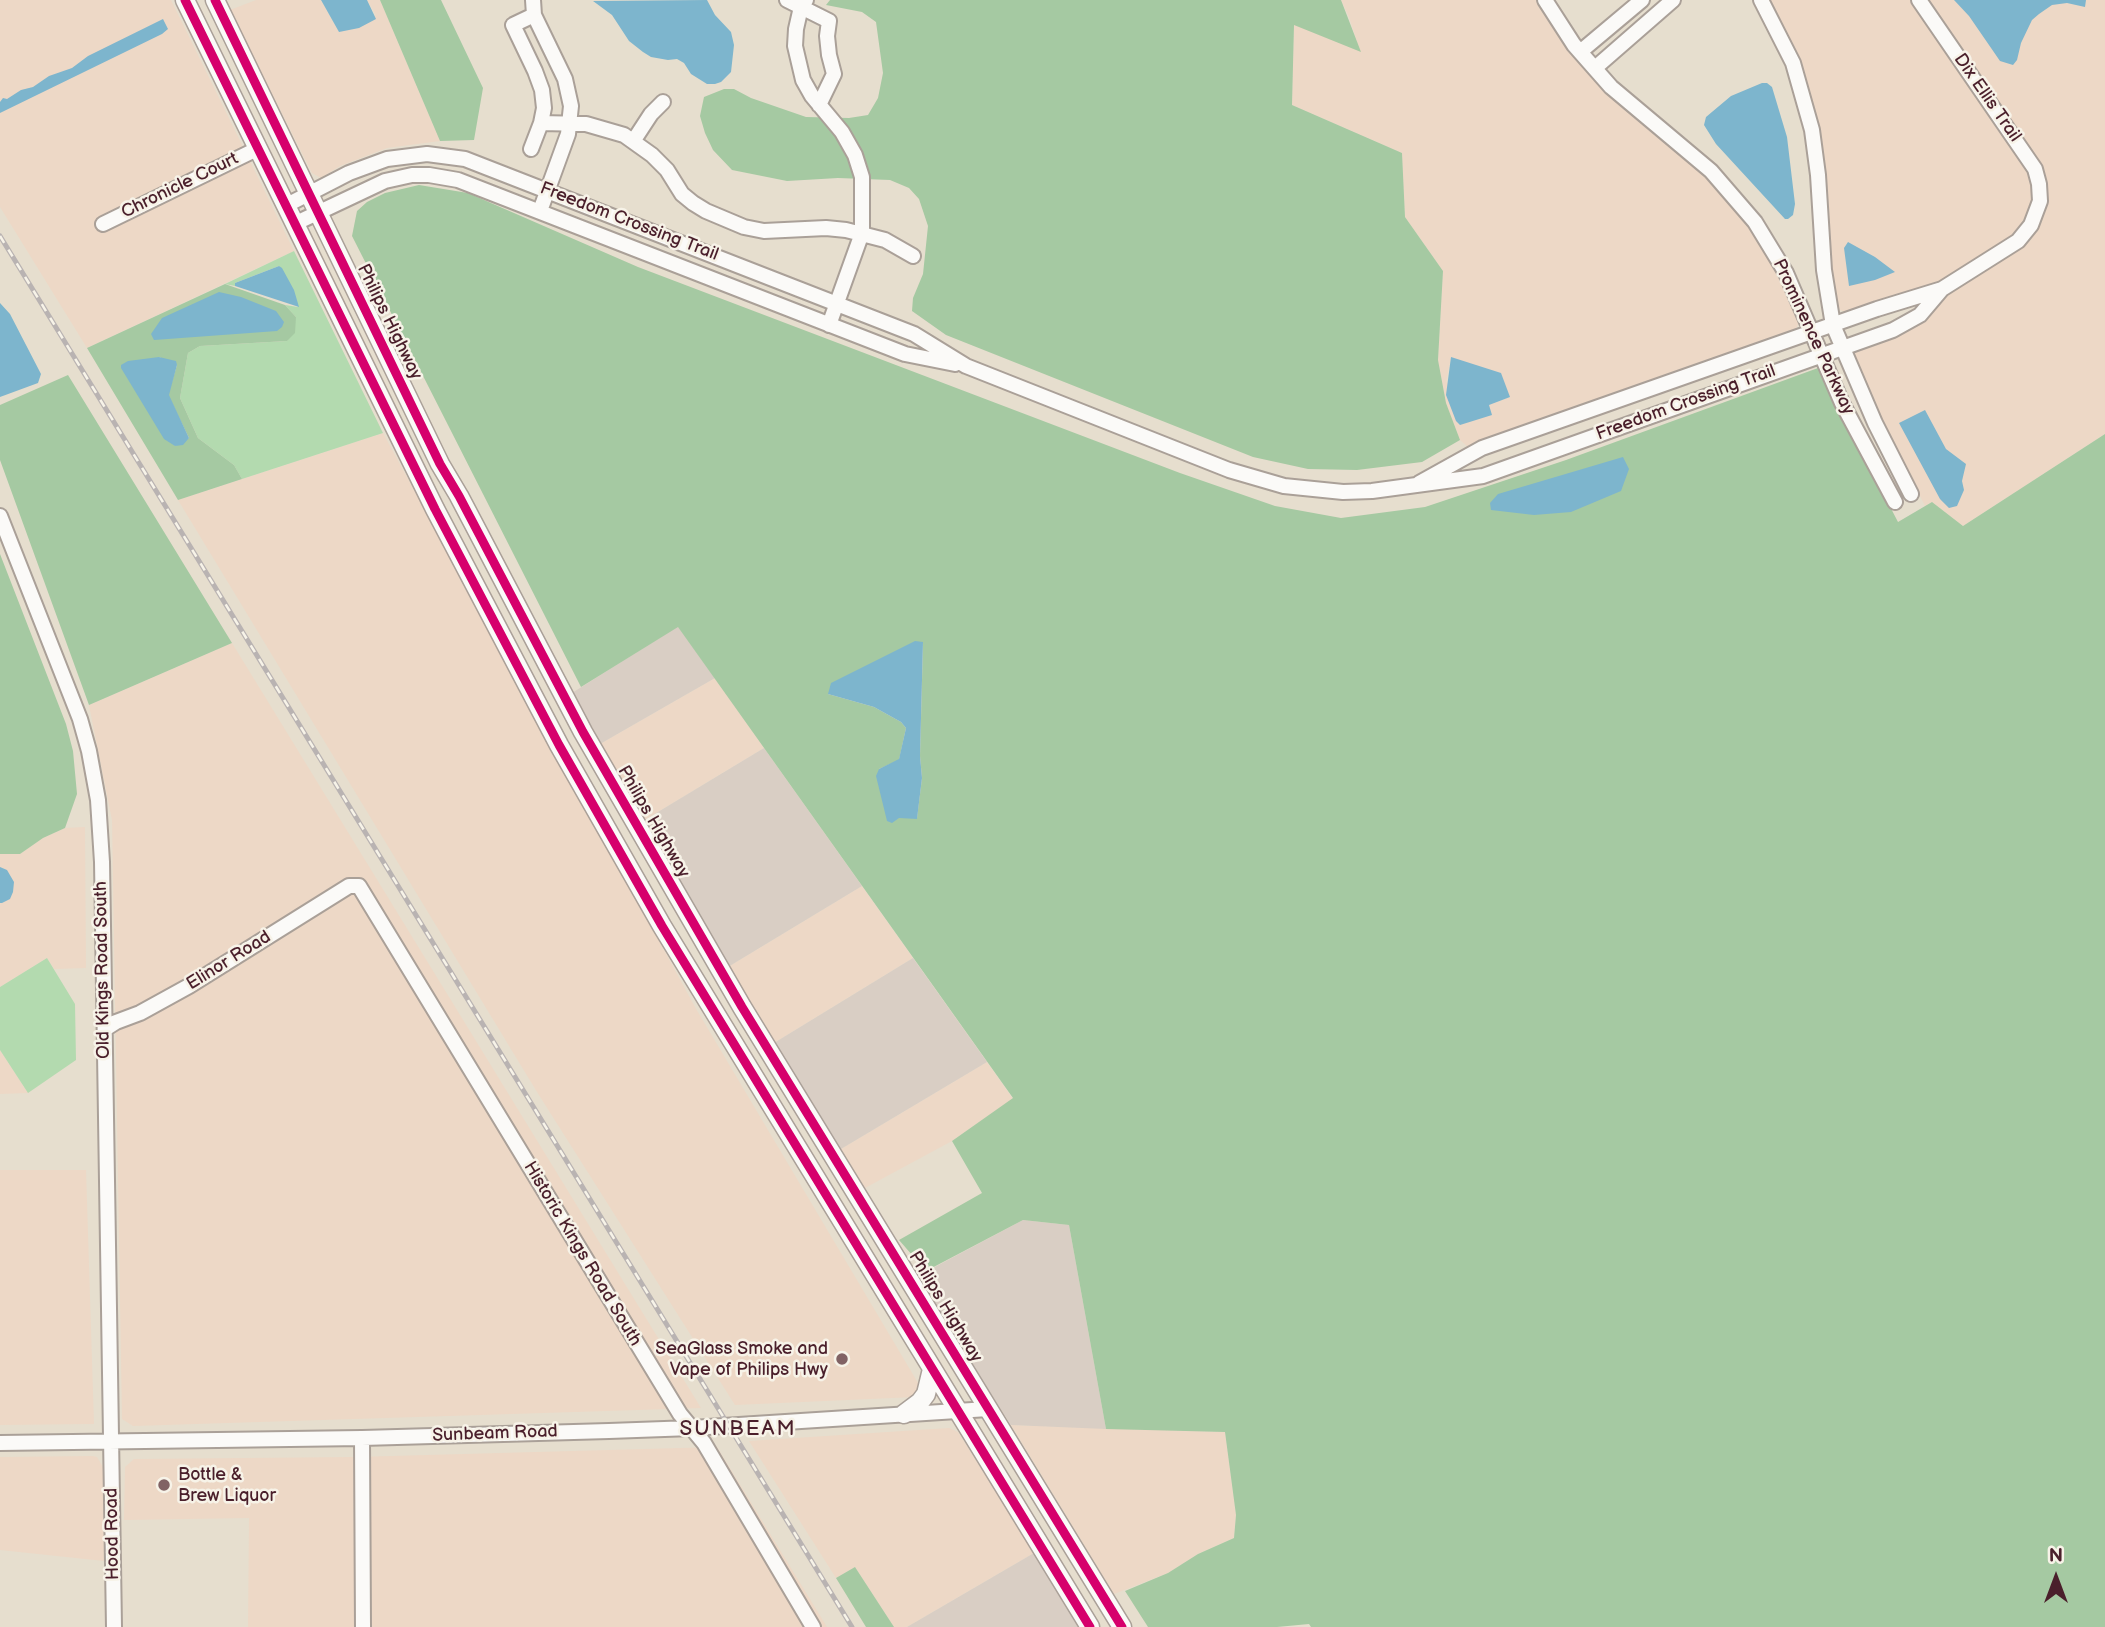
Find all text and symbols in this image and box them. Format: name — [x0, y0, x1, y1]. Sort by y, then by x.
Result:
street label: Dix Ellis Trail — [1949, 50, 2025, 146]
street label: Chronicle Court — [118, 148, 242, 224]
street label: Freedom Crossing Trail — [537, 178, 721, 266]
street label: Prominence Parkway — [1767, 256, 1859, 418]
street label: Philips Highway — [352, 261, 426, 383]
street label: Freedom Crossing Trail — [1593, 360, 1779, 446]
street label: Philips Highway — [612, 762, 694, 882]
street label: Old Kings Road South — [91, 881, 115, 1059]
street label: Elinor Road — [183, 927, 275, 995]
street label: Historic Kings Road South — [518, 1158, 646, 1350]
street label: Philips Highway — [903, 1248, 987, 1366]
place label: SeaGlass Smoke and Vape of Philips Hwy — [655, 1338, 828, 1380]
marker: SeaGlass Smoke and Vape of Philips Hwy — [834, 1351, 850, 1367]
district label: SUNBEAM — [680, 1417, 796, 1443]
street label: Sunbeam Road — [432, 1421, 558, 1447]
place label: Bottle & Brew Liquor — [178, 1464, 276, 1506]
marker: Bottle & Brew Liquor — [156, 1477, 172, 1493]
street label: Hood Road — [101, 1488, 125, 1580]
north arrow — [2021, 1543, 2091, 1613]
text: N — [2049, 1545, 2063, 1568]

